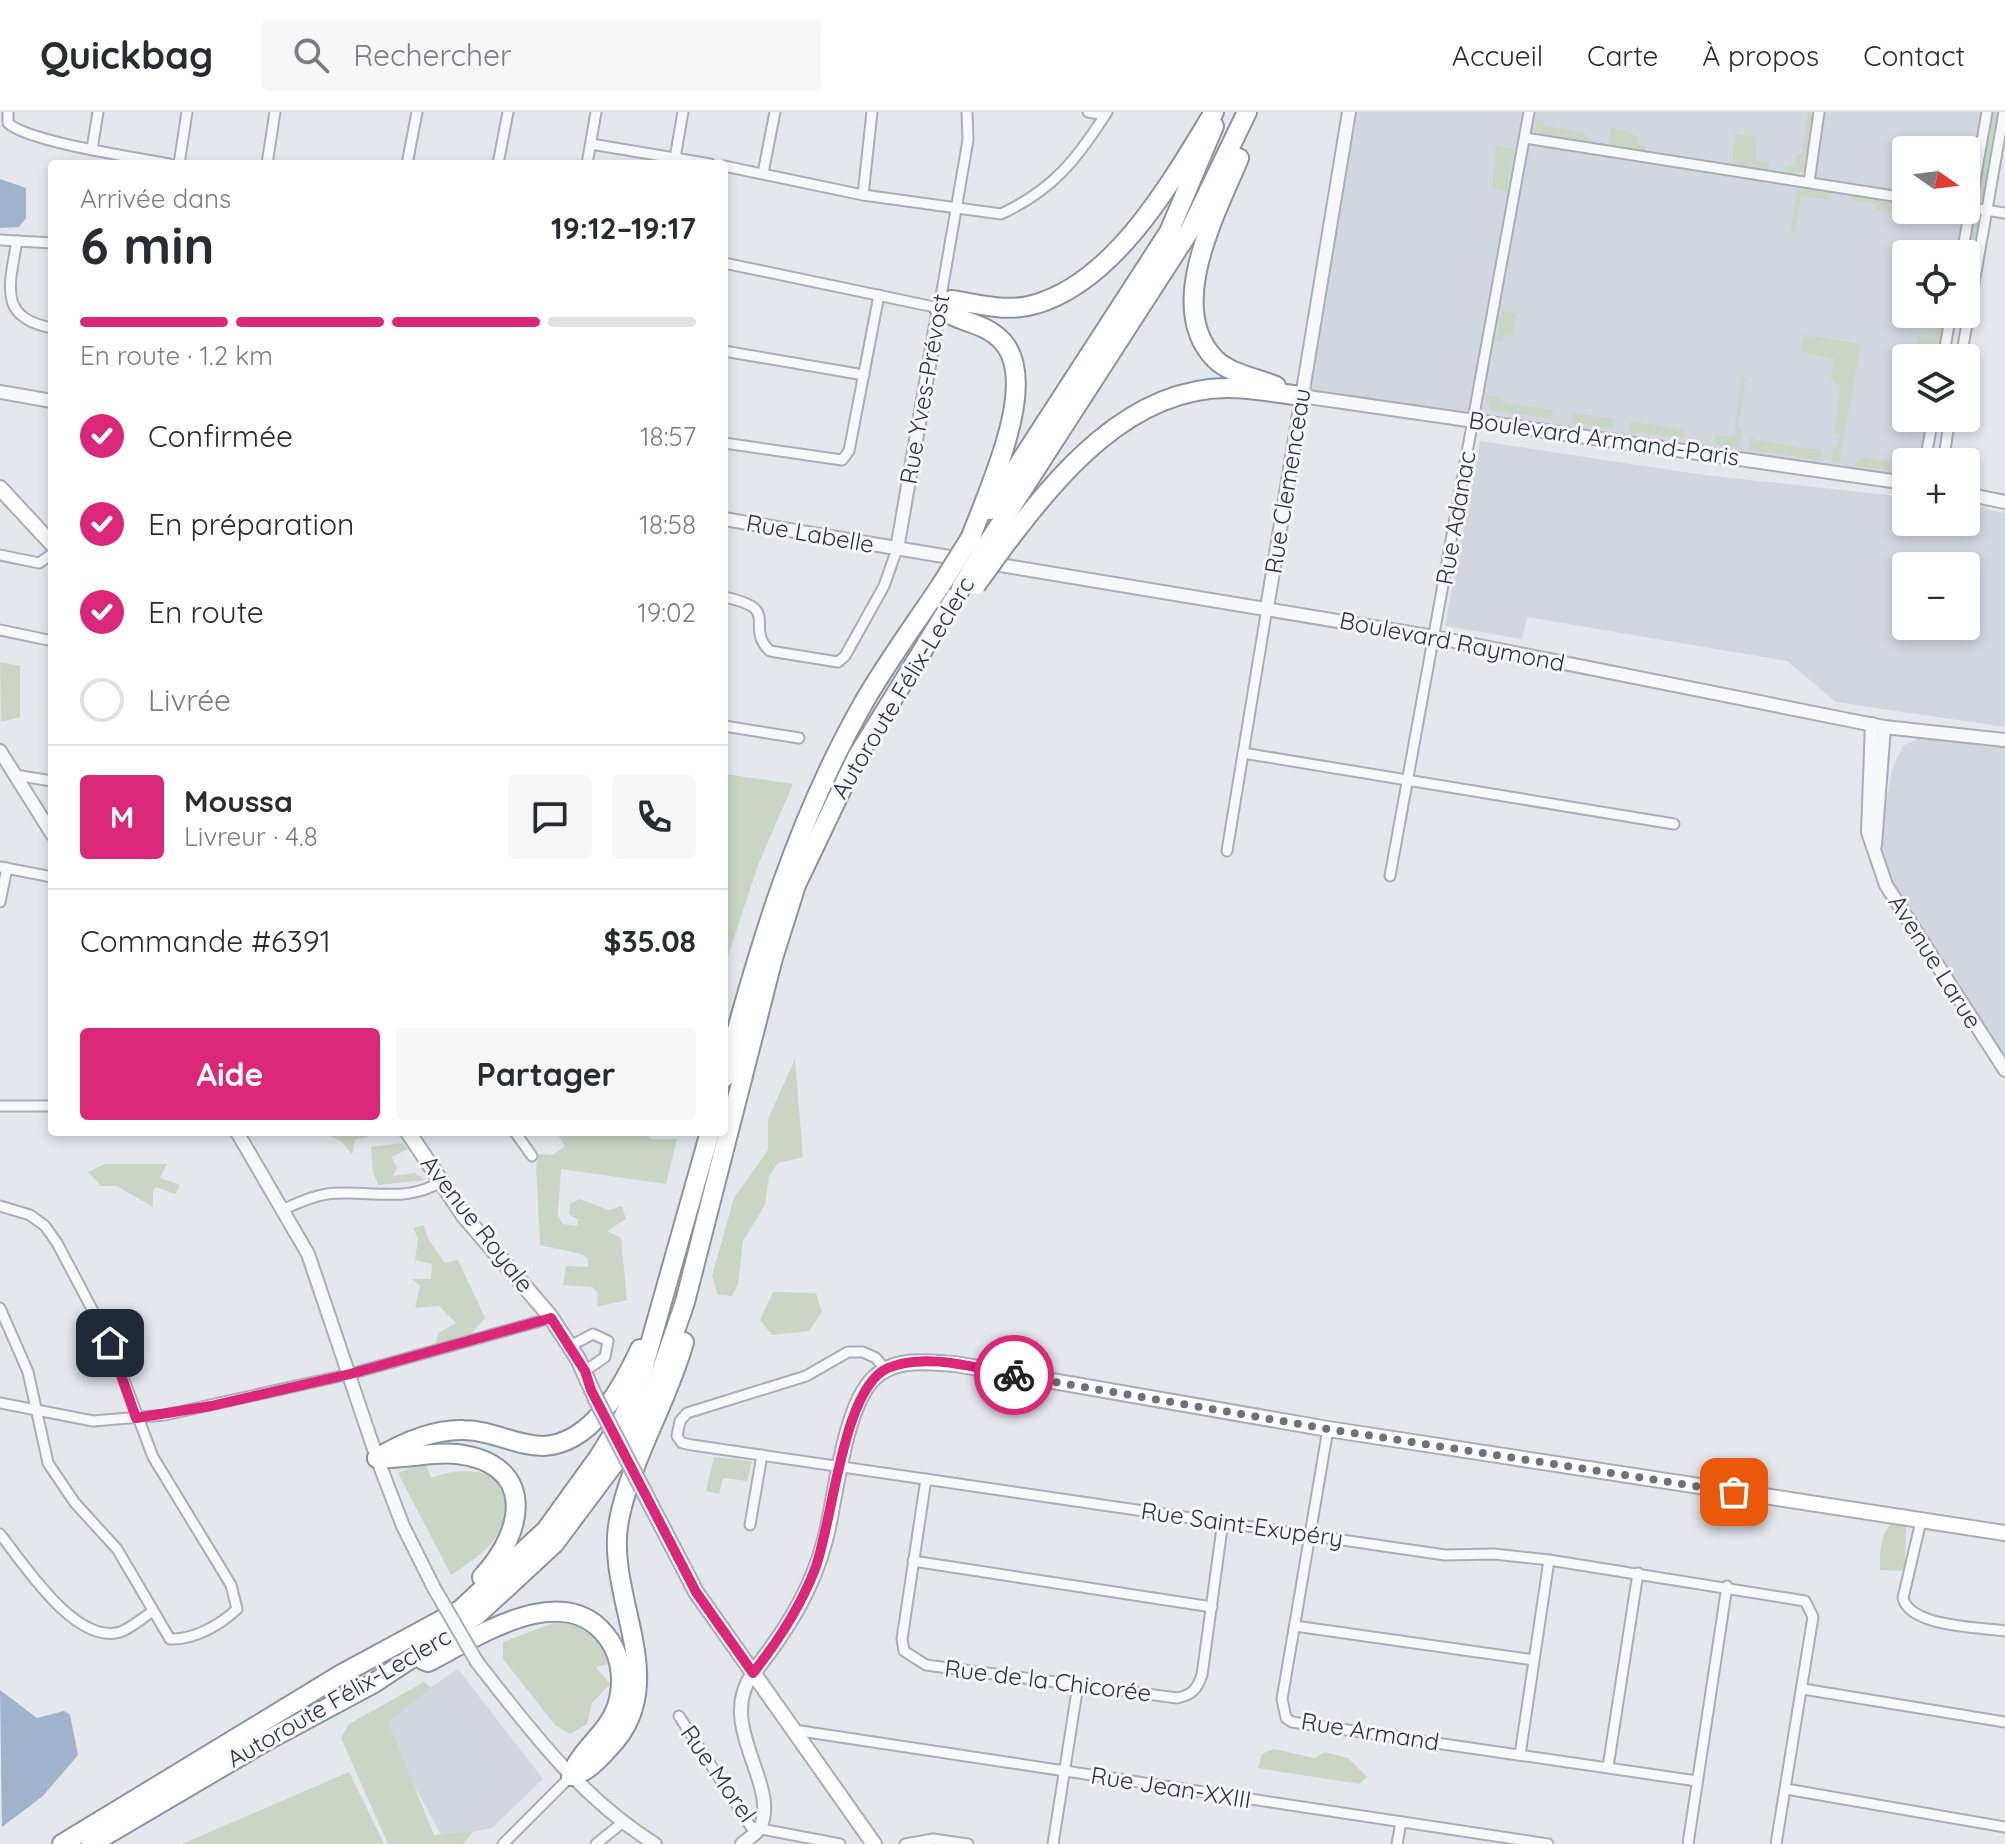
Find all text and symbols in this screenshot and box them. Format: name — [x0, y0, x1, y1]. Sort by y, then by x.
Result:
search box — [261, 19, 821, 91]
text: Quickbag — [40, 31, 213, 79]
icon: search — [289, 33, 333, 77]
text: Rechercher — [353, 36, 512, 74]
text: Accueil — [1452, 38, 1543, 73]
text: Carte — [1587, 38, 1658, 73]
text: À propos — [1702, 38, 1819, 73]
text: Contact — [1863, 38, 1965, 73]
north arrow — [1892, 136, 1980, 224]
map controls — [1892, 136, 1980, 640]
text: Arrivée dans — [80, 182, 231, 215]
text: 19:12–19:17 — [551, 209, 696, 247]
text: 6 min — [80, 212, 215, 277]
button: locate — [1892, 240, 1980, 328]
street label: Rue Yves-Prévost — [893, 291, 955, 486]
text: En route · 1.2 km — [80, 339, 273, 372]
button: layers — [1892, 344, 1980, 432]
street label: Rue Clemenceau — [1258, 386, 1316, 576]
street label: Boulevard Armand-Paris — [1467, 404, 1741, 472]
icon: check — [80, 414, 124, 458]
text: Confirmée — [148, 417, 293, 455]
text: 18:57 — [640, 420, 696, 453]
button: + — [1892, 448, 1980, 536]
street label: Rue Adanac — [1429, 449, 1482, 587]
icon: check — [80, 502, 124, 546]
text: En préparation — [148, 505, 354, 543]
street label: Rue Labelle — [744, 507, 876, 559]
text: 18:58 — [639, 508, 696, 541]
button: − — [1892, 552, 1980, 640]
street label: Autoroute Félix-Leclerc — [824, 571, 980, 804]
icon: check — [80, 590, 124, 634]
text: En route — [148, 593, 264, 631]
text: 19:02 — [637, 596, 696, 629]
street label: Boulevard Raymond — [1337, 604, 1567, 678]
text: Livrée — [148, 681, 231, 719]
button: chat — [508, 775, 592, 859]
button: phone — [612, 775, 696, 859]
text: Moussa — [184, 782, 293, 820]
text: M — [110, 798, 134, 836]
text: Livreur · 4.8 — [184, 820, 318, 853]
street label: Avenue Larue — [1883, 889, 1989, 1034]
text: Commande #6391 — [80, 922, 331, 960]
text: $35.08 — [604, 922, 696, 960]
button: Aide — [80, 1028, 380, 1120]
button: Partager — [396, 1028, 696, 1120]
street label: Avenue Royale — [415, 1149, 541, 1298]
pin — [76, 1309, 144, 1377]
icon: home — [88, 1321, 132, 1365]
courier — [974, 1335, 1054, 1415]
icon: bike — [992, 1353, 1036, 1397]
pin — [1700, 1458, 1768, 1526]
icon: bag — [1712, 1470, 1756, 1514]
street label: Rue Saint-Exupéry — [1139, 1495, 1345, 1553]
street label: Autoroute Félix-Leclerc — [221, 1621, 456, 1774]
street label: Rue de la Chicorée — [943, 1652, 1153, 1708]
street label: Rue Armand — [1299, 1705, 1441, 1757]
street label: Rue Morel — [674, 1719, 763, 1828]
street label: Rue Jean-XXIII — [1089, 1760, 1253, 1814]

